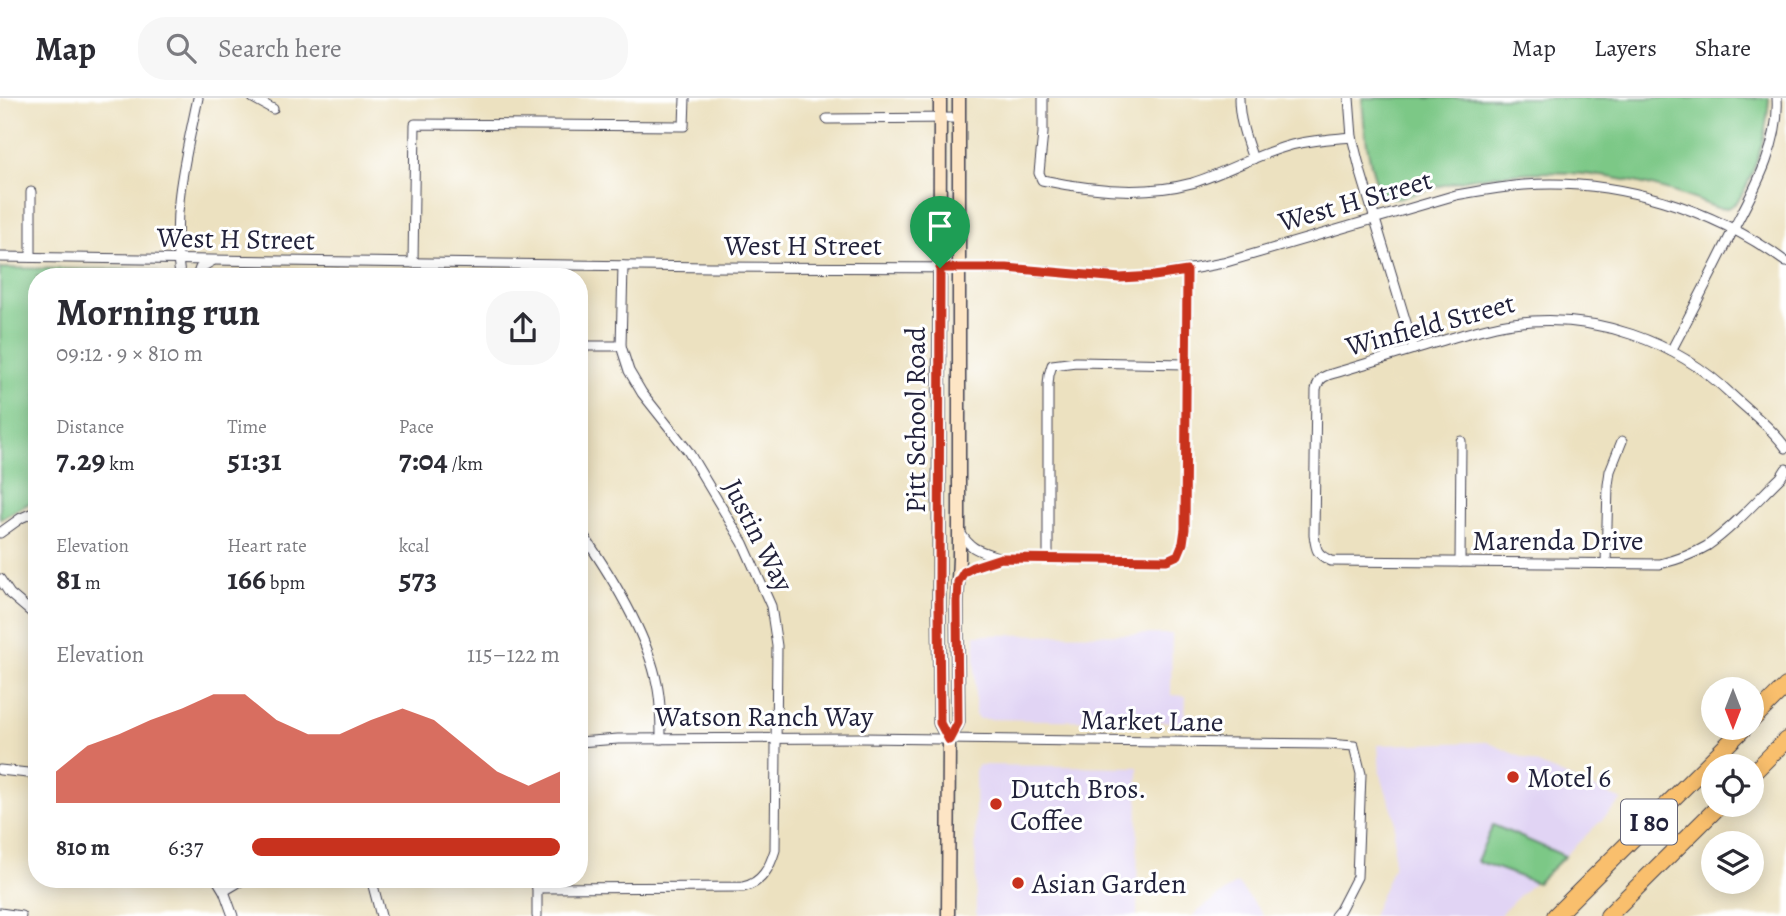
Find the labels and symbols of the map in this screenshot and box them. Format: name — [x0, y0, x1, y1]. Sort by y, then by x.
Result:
street label: West H Street — [1273, 161, 1436, 241]
pin — [910, 196, 970, 268]
street label: West H Street — [156, 219, 315, 259]
street label: West H Street — [723, 227, 882, 265]
street label: Winfield Street — [1341, 284, 1519, 366]
street label: Pitt School Road — [897, 326, 935, 513]
street label: Justin Way — [714, 473, 803, 599]
street label: Marenda Drive — [1472, 522, 1644, 560]
north arrow — [1701, 677, 1764, 740]
street label: Watson Ranch Way — [654, 698, 874, 736]
street label: Market Lane — [1080, 701, 1224, 741]
place label: Motel 6 — [1527, 759, 1611, 797]
marker: Motel 6 — [1505, 769, 1521, 785]
place label: Dutch Bros. Coffee — [1010, 770, 1147, 840]
marker: Dutch Bros. Coffee — [988, 796, 1004, 812]
road number: I 80 — [1621, 800, 1677, 844]
place label: Asian Garden — [1031, 865, 1186, 903]
marker: Asian Garden — [1010, 875, 1026, 891]

